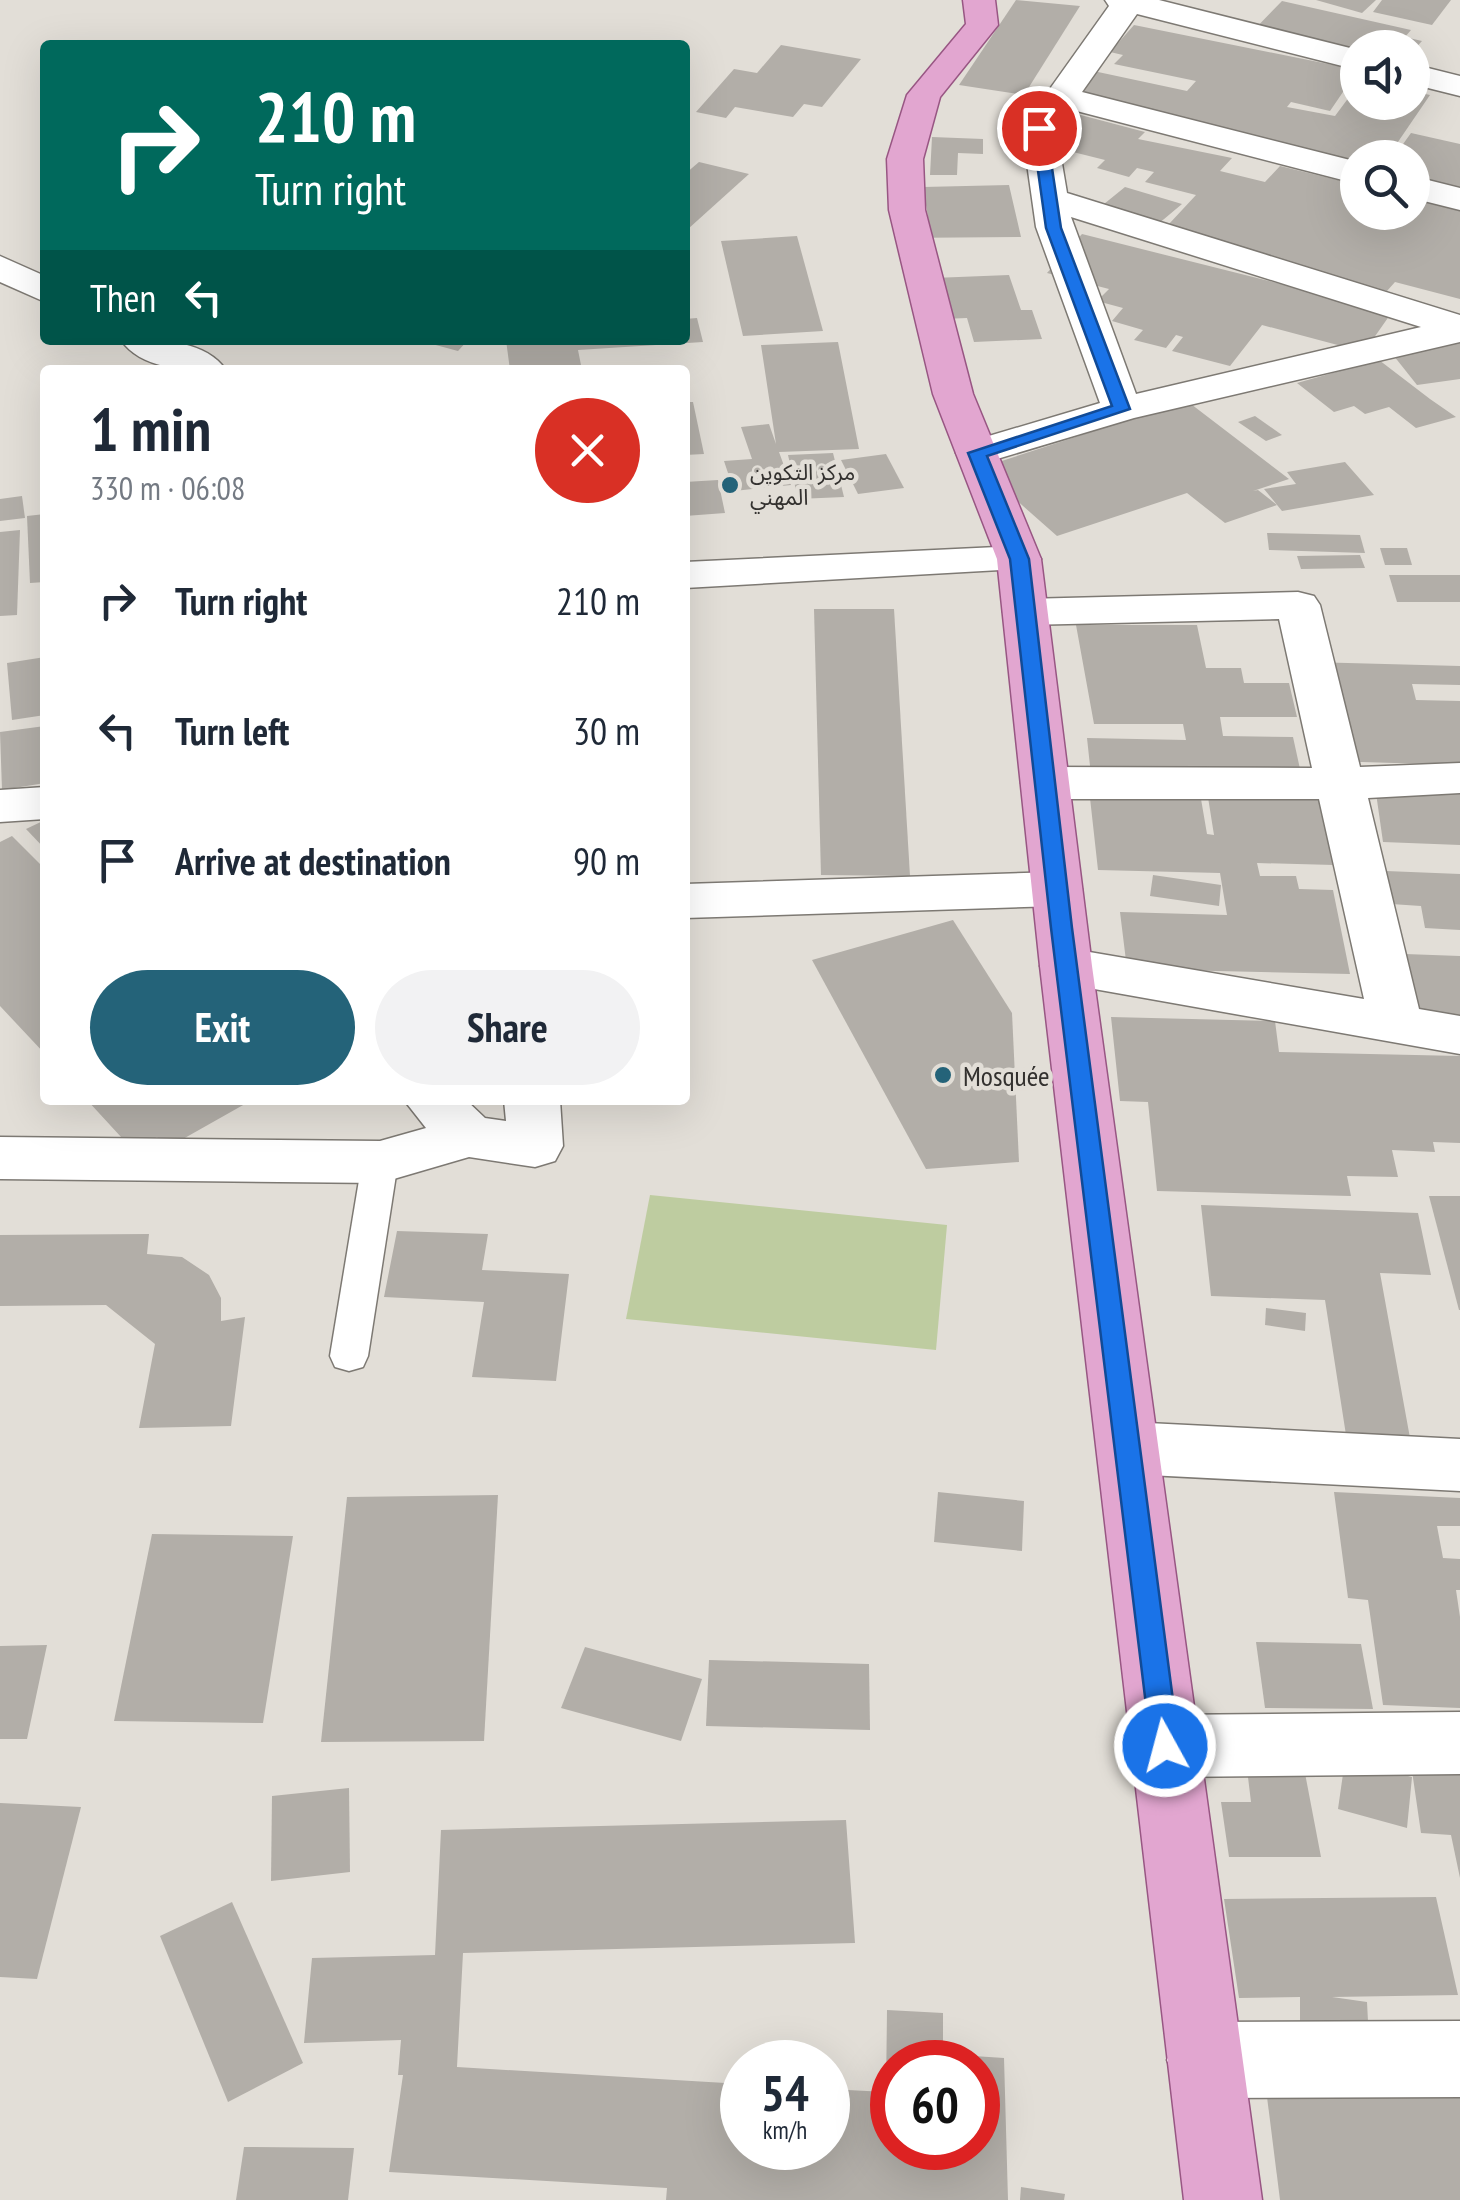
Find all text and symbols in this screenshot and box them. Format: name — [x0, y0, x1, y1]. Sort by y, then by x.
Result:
map controls — [1340, 30, 1430, 230]
button: sound — [1340, 30, 1430, 120]
text: 210 m — [255, 71, 416, 161]
icon: right — [90, 80, 220, 210]
pin — [997, 86, 1082, 171]
icon: arrive — [1012, 101, 1067, 156]
button: search — [1340, 140, 1430, 230]
text: Turn right — [255, 159, 406, 217]
icon: left — [176, 270, 231, 325]
text: Then — [90, 273, 156, 322]
text: 1 min — [90, 390, 211, 468]
button: close — [535, 398, 640, 503]
place label: مركز التكوين المهني — [750, 458, 855, 514]
text: 330 m · 06:08 — [90, 467, 245, 509]
marker: مركز التكوين المهني — [719, 474, 741, 496]
icon: right — [90, 573, 145, 628]
text: Turn right — [175, 576, 307, 625]
text: 210 m — [556, 576, 640, 625]
icon: left — [90, 703, 145, 758]
text: Turn left — [175, 706, 289, 755]
text: 30 m — [573, 706, 640, 755]
icon: arrive — [90, 833, 145, 888]
text: Arrive at destination — [175, 836, 451, 885]
text: 90 m — [573, 836, 640, 885]
button: Exit — [90, 970, 355, 1085]
button: Share — [375, 970, 640, 1085]
place label: Mosquée — [963, 1057, 1050, 1094]
marker: Mosquée — [932, 1064, 954, 1086]
position arrow — [1113, 1694, 1217, 1798]
speed limit sign: 60 — [870, 2040, 1000, 2170]
text: 54 — [761, 2060, 809, 2125]
text: km/h — [763, 2114, 807, 2146]

